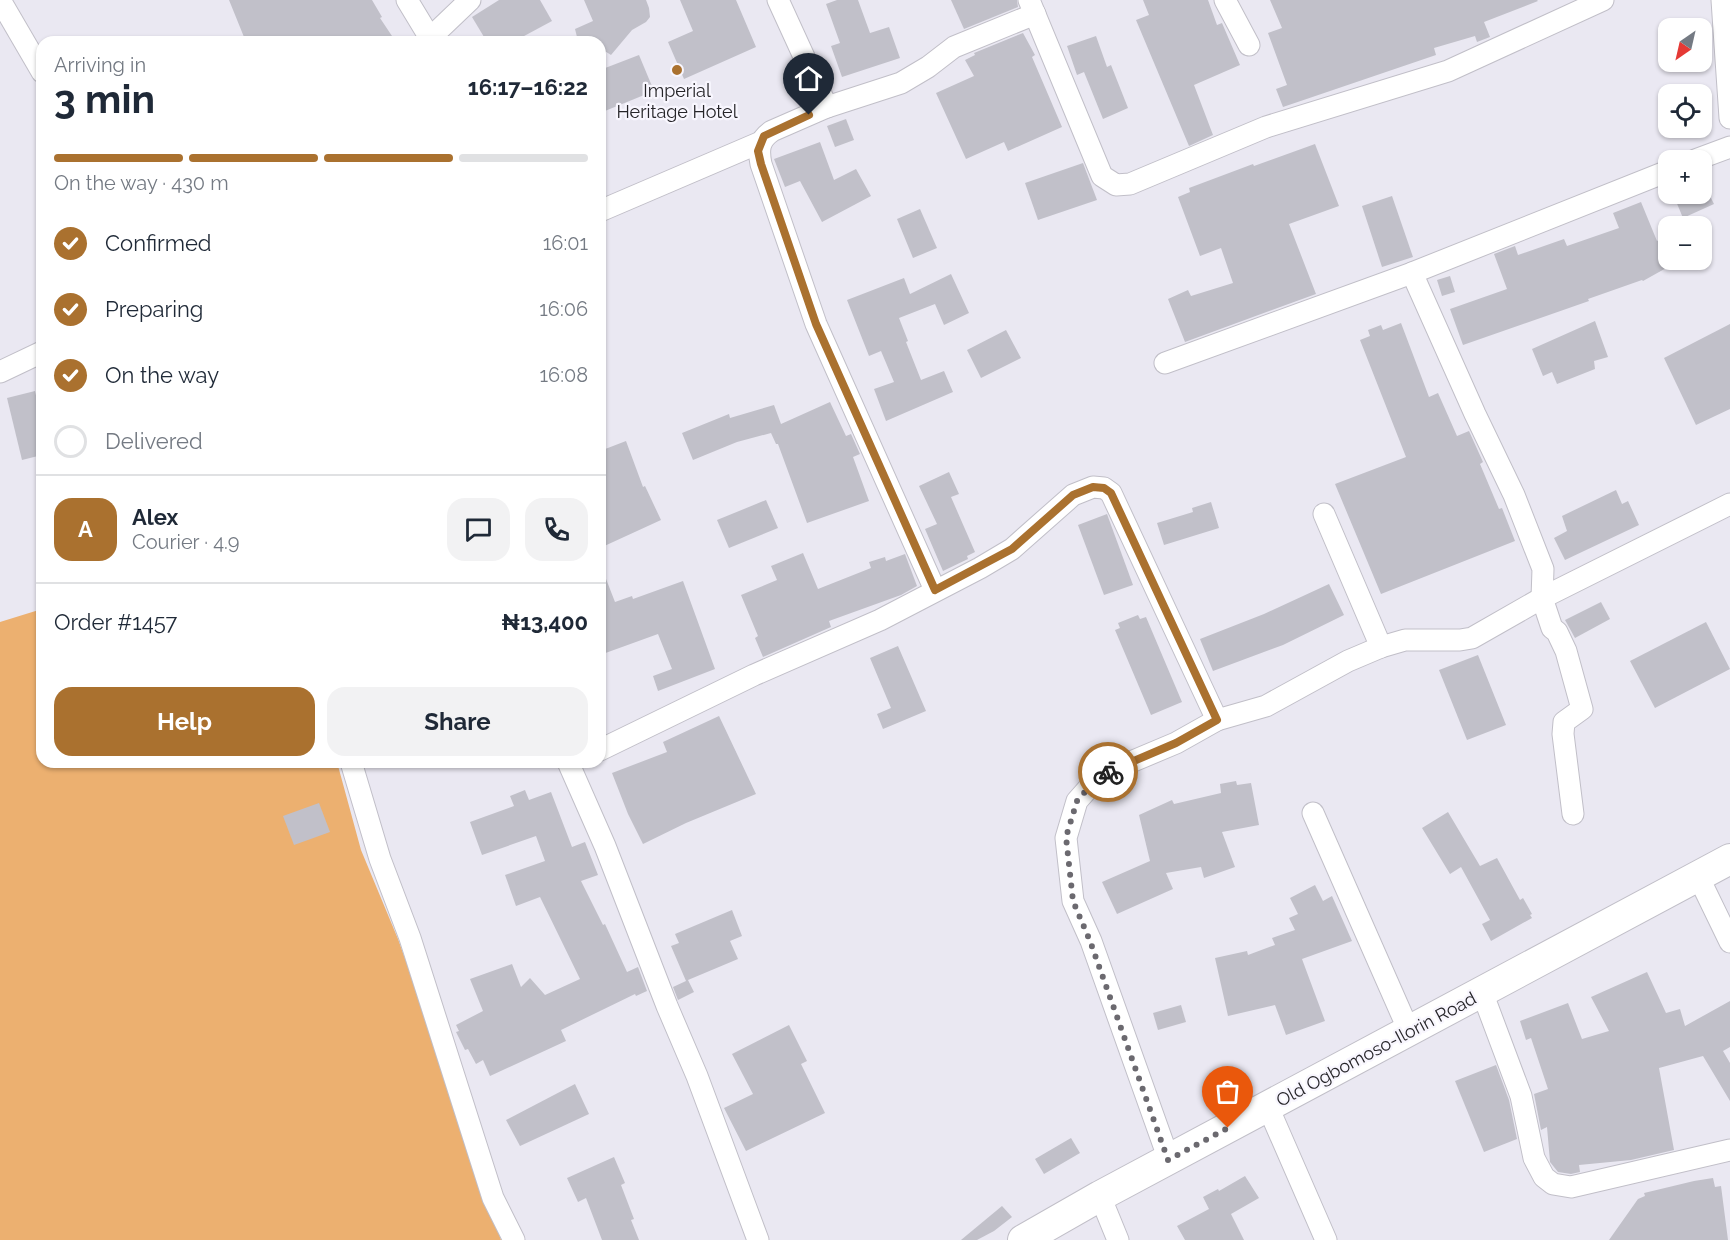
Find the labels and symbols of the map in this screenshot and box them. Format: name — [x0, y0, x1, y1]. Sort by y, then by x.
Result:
north arrow — [1658, 18, 1712, 72]
pin — [783, 53, 834, 115]
marker: Imperial Heritage Hotel — [670, 63, 684, 77]
place label: Imperial Heritage Hotel — [616, 80, 738, 122]
courier — [1078, 742, 1138, 802]
street label: Old Ogbomoso-Ilorin Road — [1272, 987, 1480, 1111]
pin — [1202, 1066, 1253, 1128]

